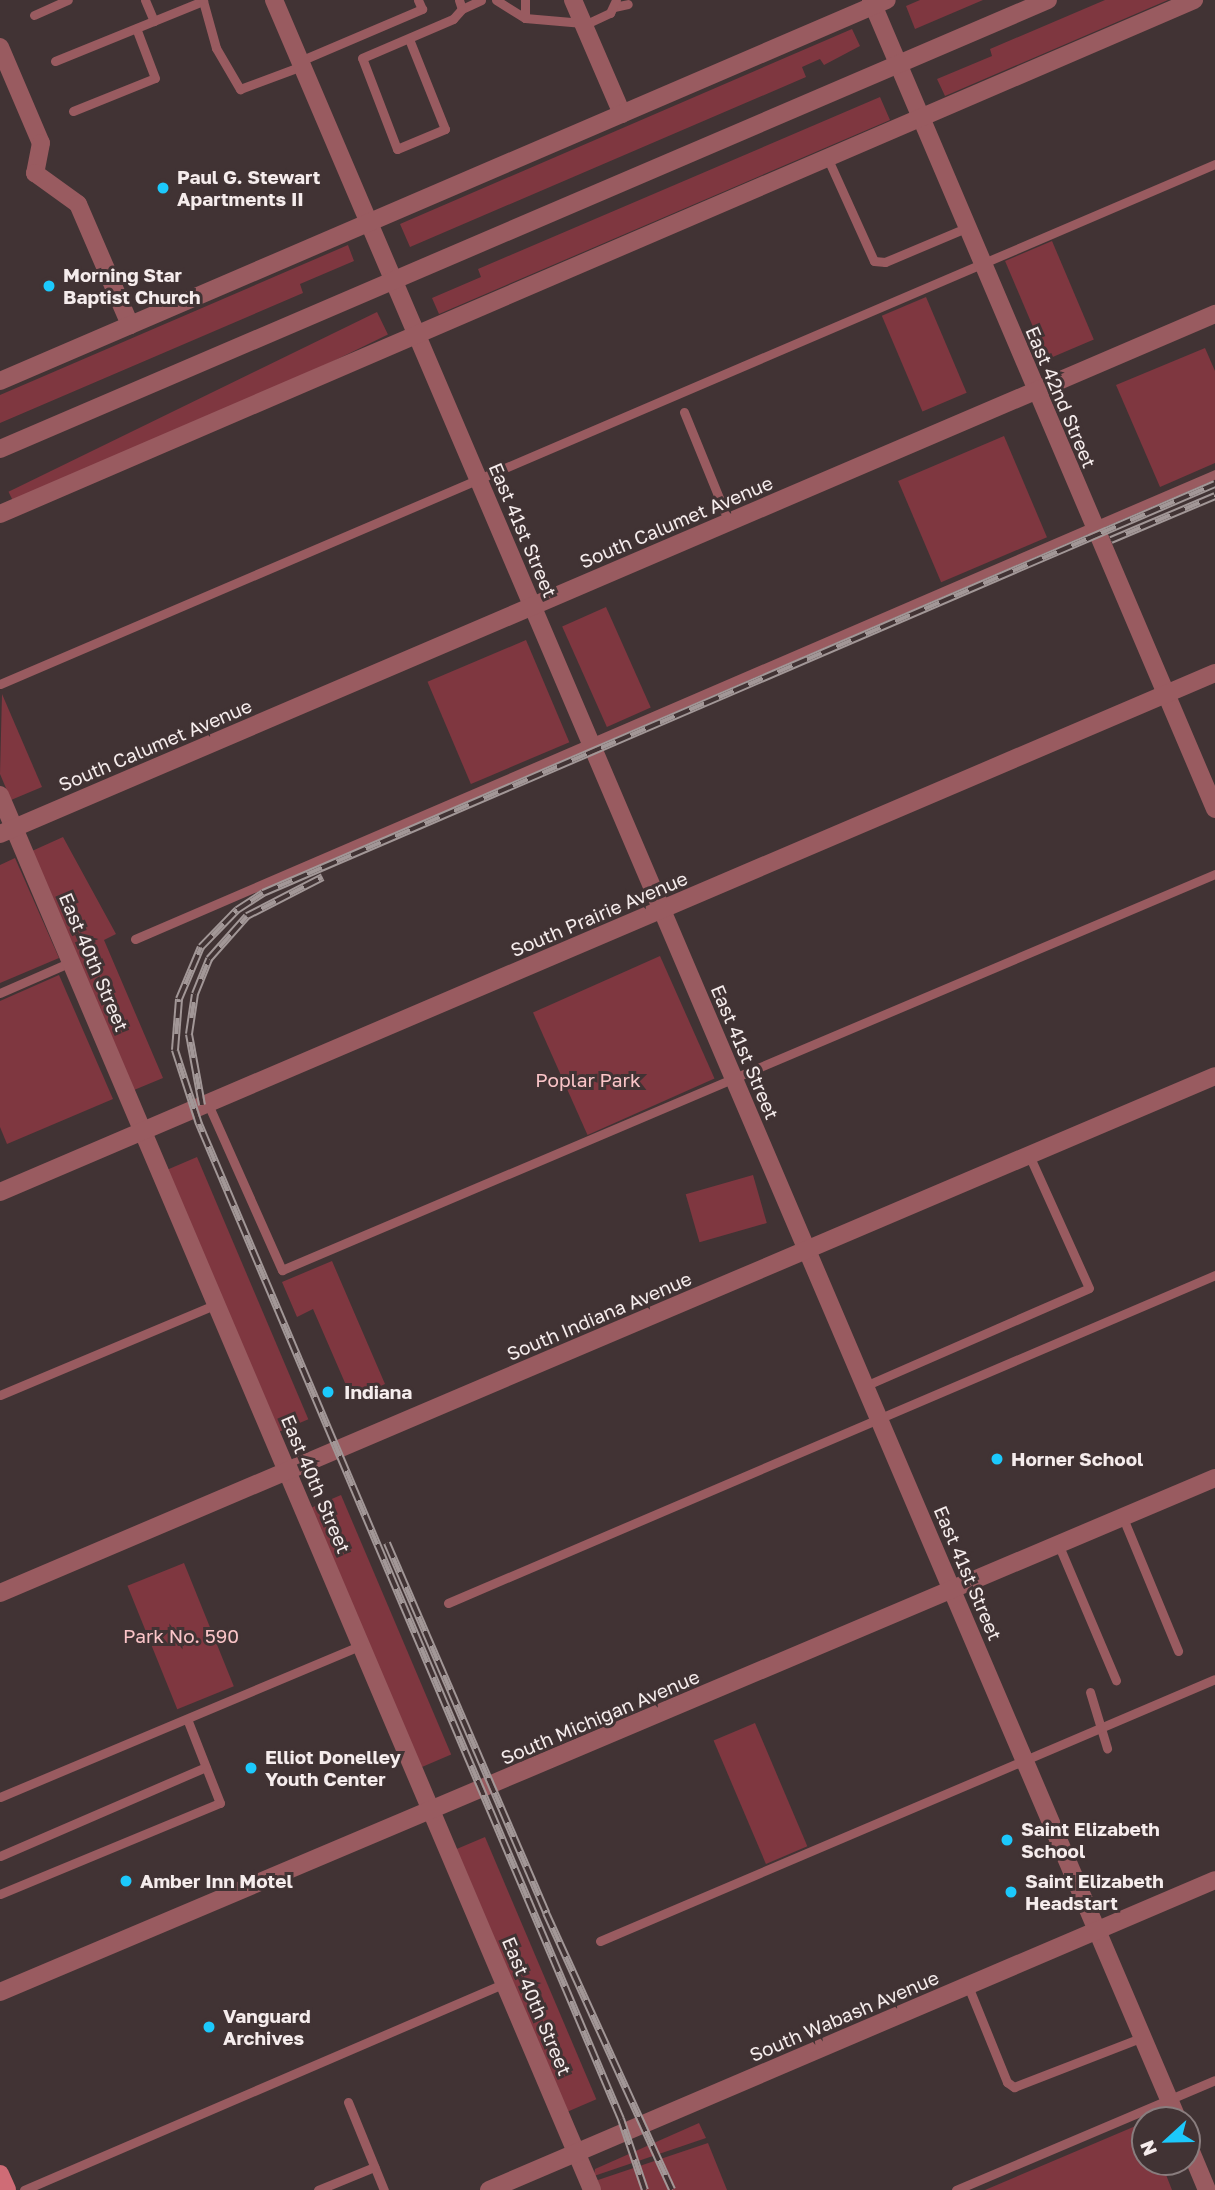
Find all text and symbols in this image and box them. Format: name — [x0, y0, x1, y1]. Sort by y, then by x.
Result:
place label: Paul G. Stewart Apartments II — [177, 166, 320, 210]
marker: Paul G. Stewart Apartments II — [155, 180, 171, 196]
place label: Morning Star Baptist Church — [63, 264, 201, 308]
marker: Morning Star Baptist Church — [41, 278, 57, 294]
street label: East 42nd Street — [1021, 323, 1101, 471]
street label: East 41st Street — [484, 459, 562, 601]
street label: South Calumet Avenue — [576, 471, 776, 573]
street label: South Calumet Avenue — [55, 694, 255, 796]
street label: South Prairie Avenue — [507, 866, 691, 962]
street label: East 40th Street — [55, 889, 133, 1035]
street label: East 41st Street — [706, 981, 784, 1123]
park label: Poplar Park — [535, 1069, 641, 1091]
street label: South Indiana Avenue — [503, 1267, 695, 1365]
place label: Indiana — [344, 1381, 412, 1403]
marker: Indiana — [318, 1382, 338, 1402]
street label: East 40th Street — [277, 1411, 355, 1557]
place label: Horner School — [1011, 1448, 1143, 1470]
marker: Horner School — [989, 1451, 1005, 1467]
street label: East 41st Street — [929, 1502, 1007, 1644]
park label: Park No. 590 — [123, 1625, 239, 1647]
street label: South Michigan Avenue — [497, 1665, 703, 1769]
place label: Elliot Donelley Youth Center — [265, 1746, 401, 1790]
marker: Elliot Donelley Youth Center — [243, 1760, 259, 1776]
place label: Saint Elizabeth School — [1021, 1818, 1160, 1862]
marker: Saint Elizabeth School — [999, 1832, 1015, 1848]
place label: Amber Inn Motel — [140, 1870, 293, 1892]
place label: Saint Elizabeth Headstart — [1025, 1870, 1164, 1914]
marker: Amber Inn Motel — [118, 1873, 134, 1889]
marker: Saint Elizabeth Headstart — [1003, 1884, 1019, 1900]
street label: East 40th Street — [498, 1933, 576, 2079]
street label: South Wabash Avenue — [746, 1966, 942, 2066]
place label: Vanguard Archives — [223, 2005, 311, 2049]
marker: Vanguard Archives — [201, 2019, 217, 2035]
north arrow — [1131, 2106, 1201, 2176]
text: N — [1135, 2137, 1161, 2159]

